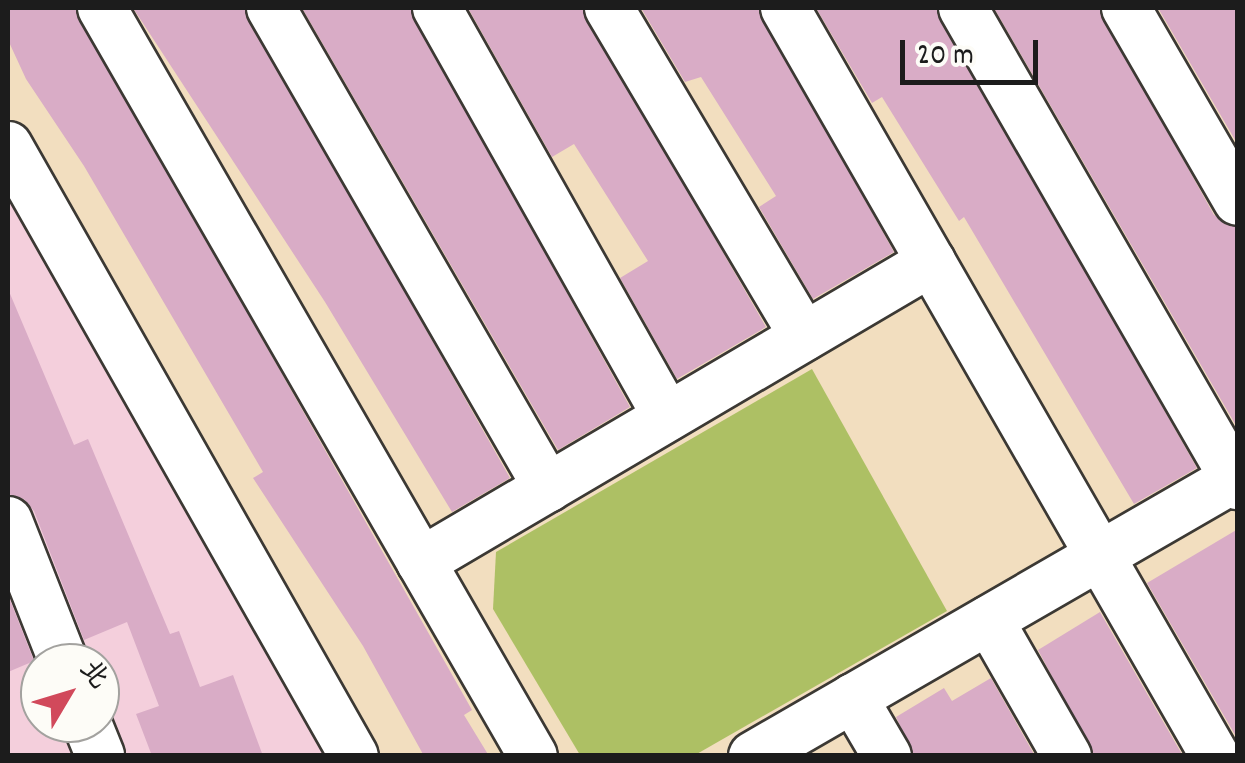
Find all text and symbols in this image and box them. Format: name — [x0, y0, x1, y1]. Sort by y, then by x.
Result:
scale bar — [905, 20, 1042, 82]
text: 20 m — [917, 36, 974, 79]
north arrow — [20, 643, 120, 743]
text: 北 — [68, 652, 116, 699]

